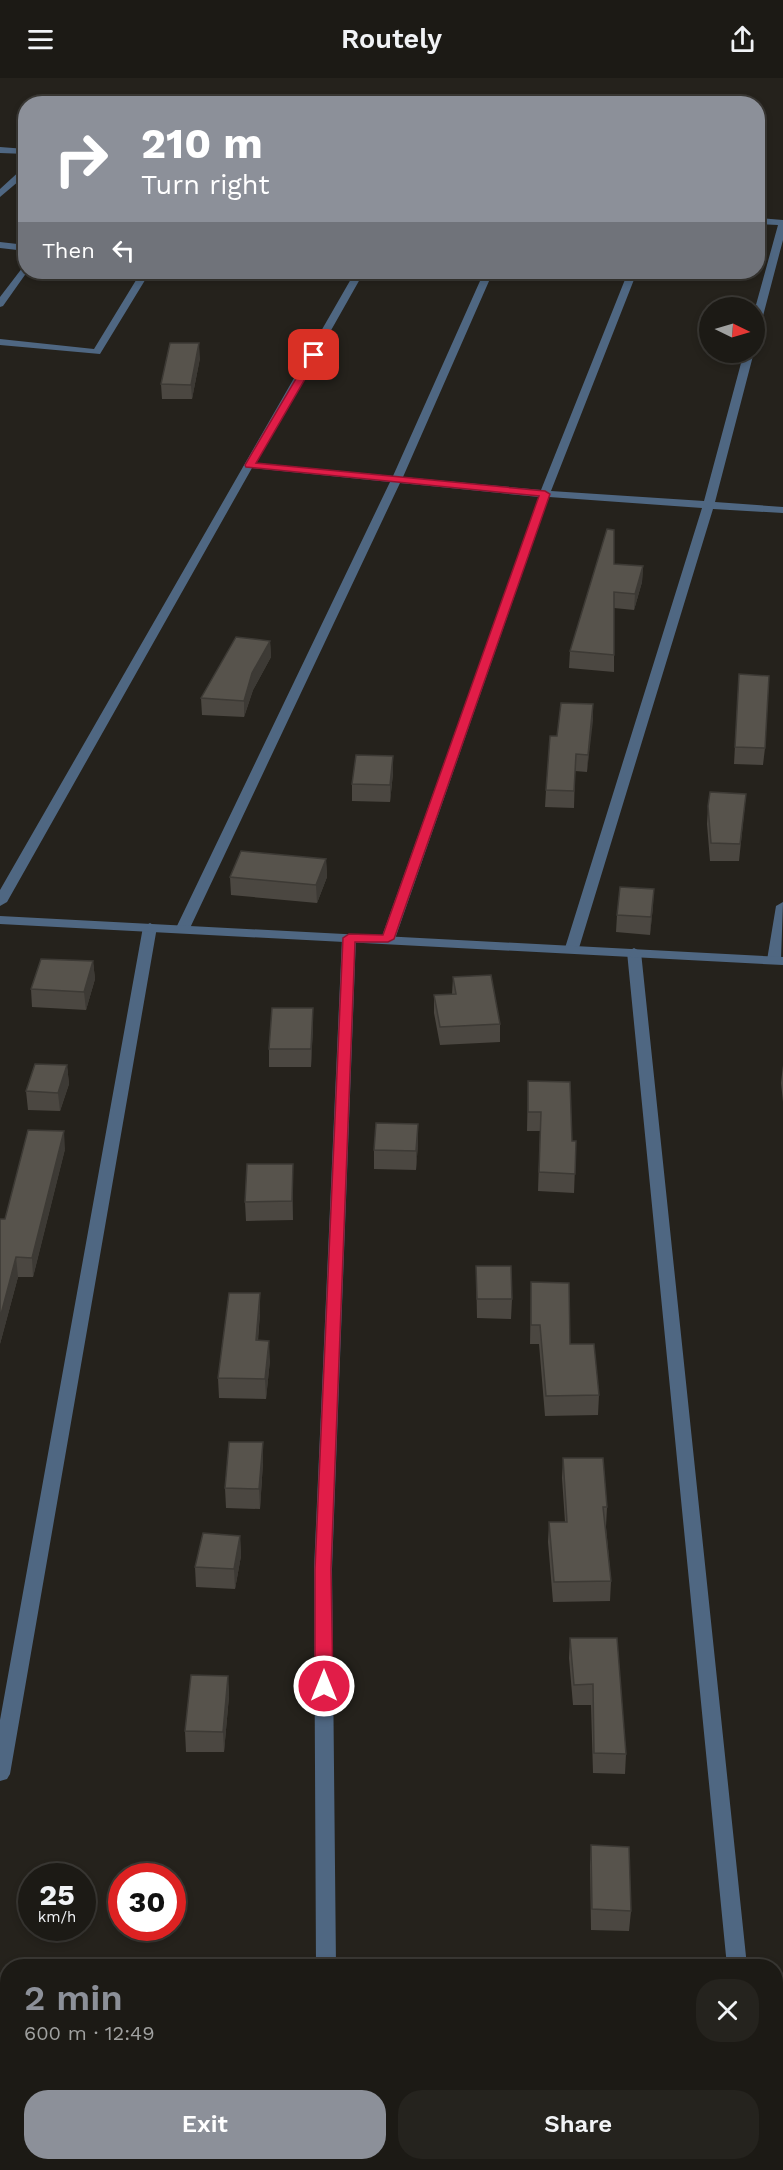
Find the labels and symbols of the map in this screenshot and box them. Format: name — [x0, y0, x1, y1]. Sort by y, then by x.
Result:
north arrow — [699, 297, 765, 363]
pin — [288, 329, 339, 380]
position arrow — [292, 1654, 356, 1718]
speed limit sign: 30 — [108, 1863, 186, 1941]

